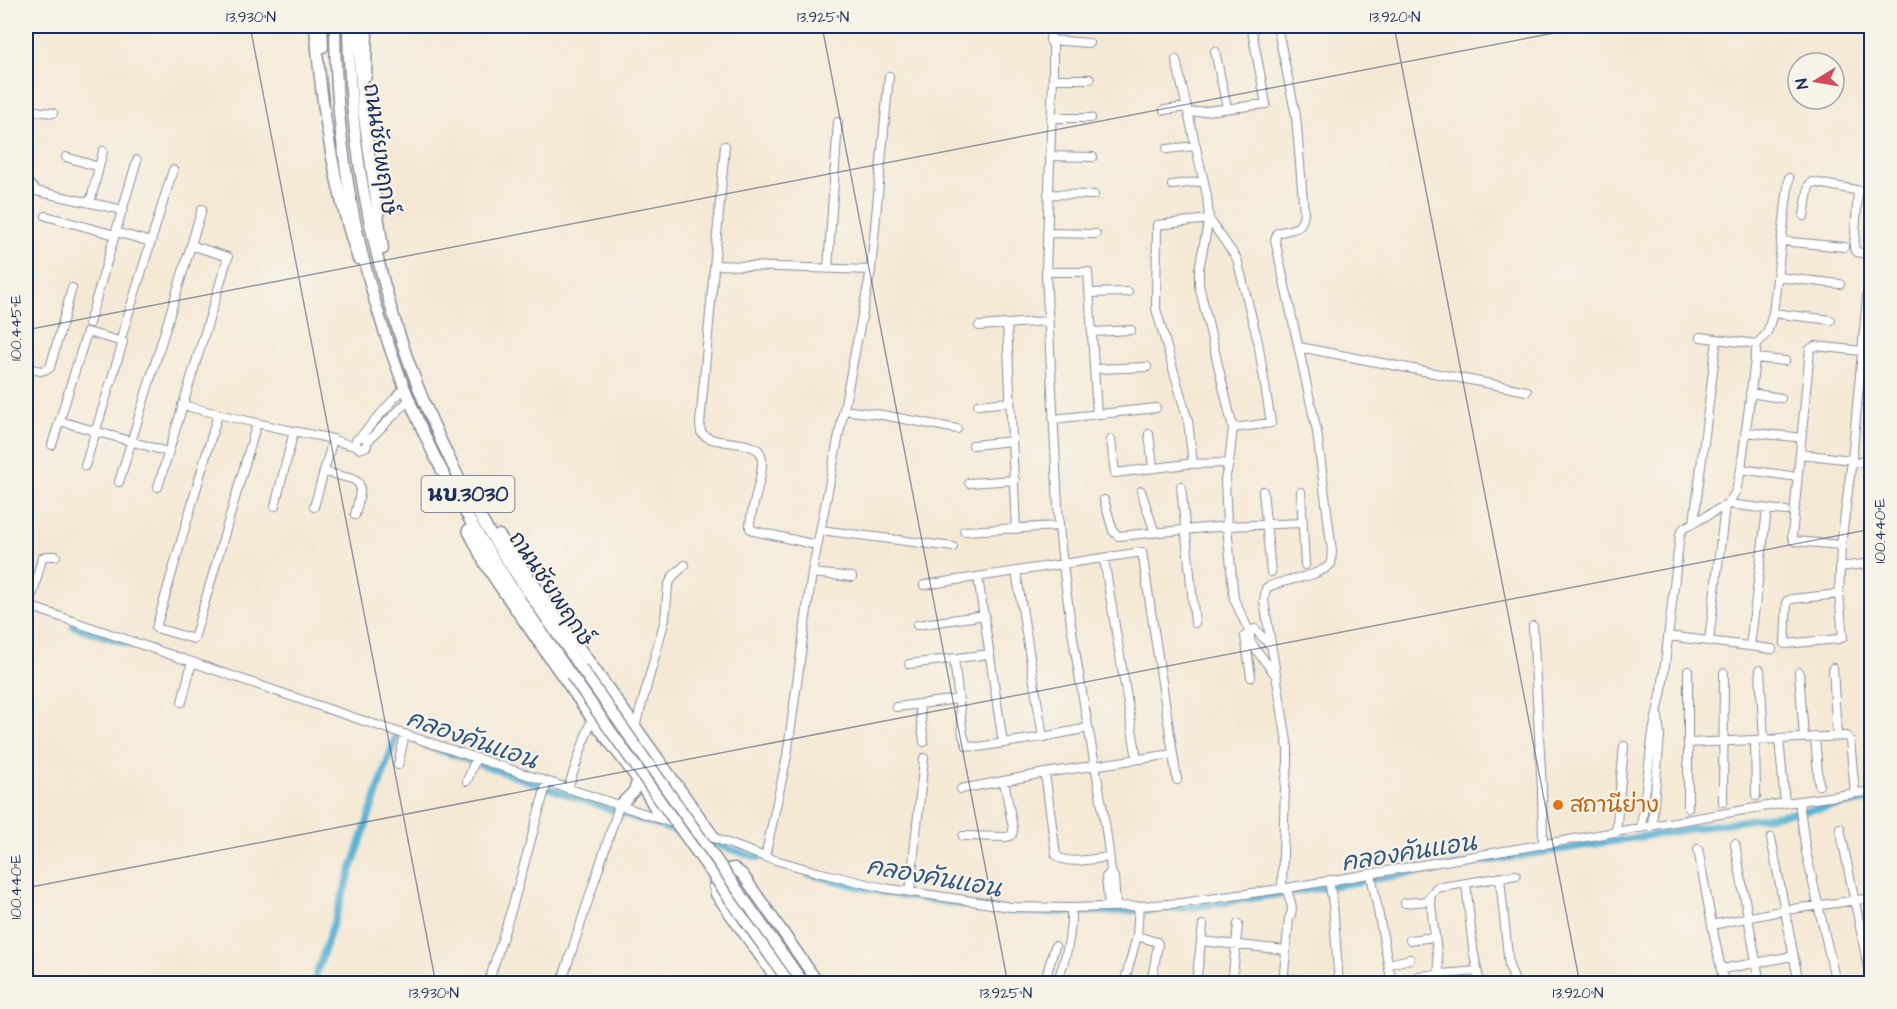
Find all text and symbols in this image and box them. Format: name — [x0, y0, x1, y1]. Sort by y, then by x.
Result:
text: 13.930°N — [226, 7, 276, 28]
text: 13.925°N — [797, 7, 849, 28]
text: 13.920°N — [1370, 7, 1420, 28]
north arrow — [1786, 51, 1846, 111]
text: N — [1791, 77, 1814, 91]
street label: ถนนชัยพฤกษ์ — [355, 81, 405, 218]
text: 100.445°E — [6, 295, 27, 361]
road number: นบ.3030 — [422, 476, 514, 512]
text: 100.440°E — [1870, 498, 1891, 564]
street label: ถนนชัยพฤกษ์ — [501, 525, 602, 654]
water label: คลองคันแอน — [402, 702, 543, 779]
place label: สถานีย่าง — [1570, 790, 1659, 821]
marker: สถานีย่าง — [1551, 798, 1565, 812]
water label: คลองคันแอน — [1339, 825, 1480, 880]
water label: คลองคันแอน — [864, 849, 1005, 907]
text: 100.440°E — [6, 854, 27, 920]
text: 13.930°N — [409, 983, 459, 1004]
text: 13.925°N — [980, 983, 1032, 1004]
text: 13.920°N — [1553, 983, 1603, 1004]

